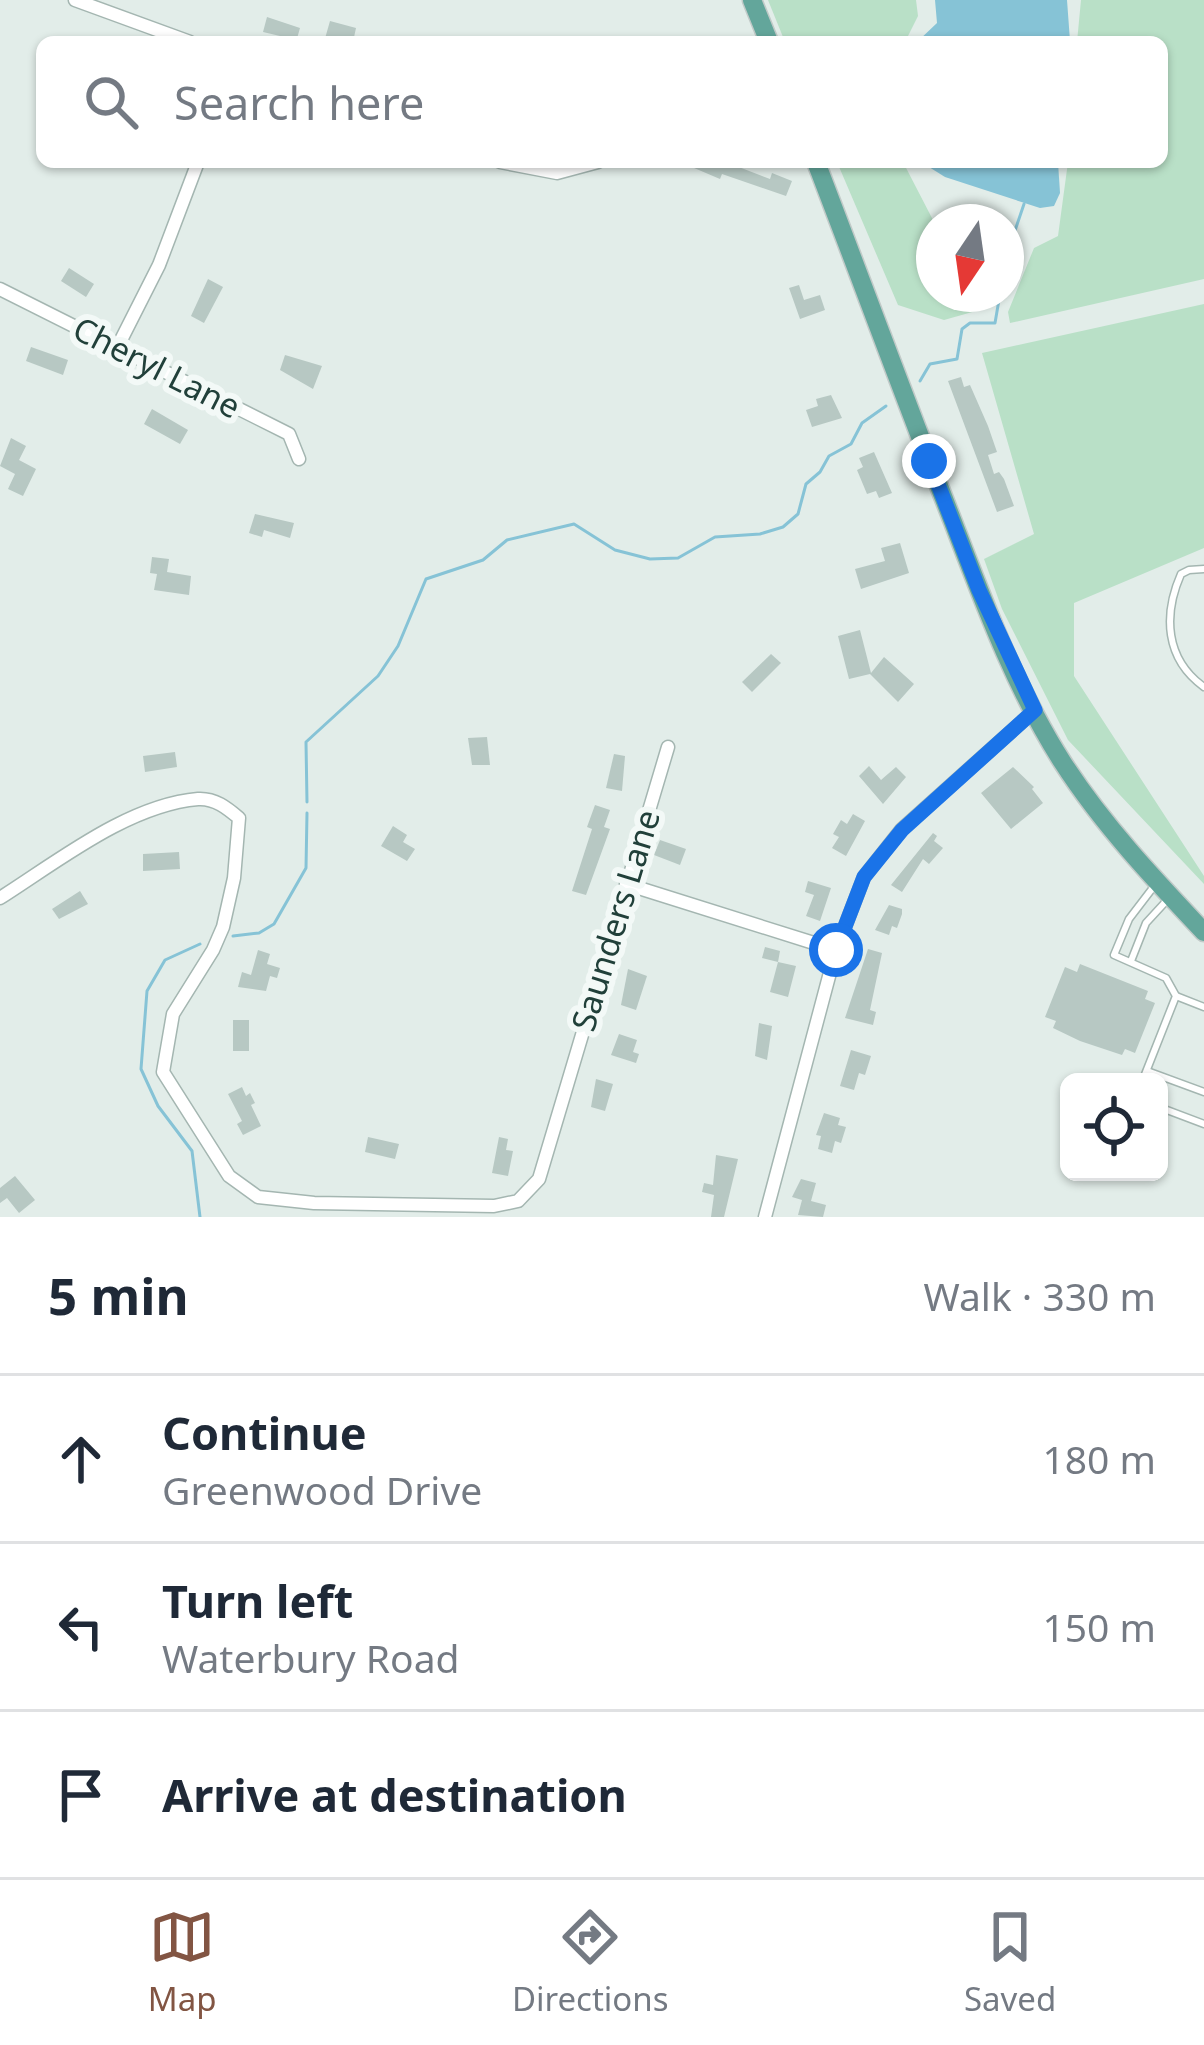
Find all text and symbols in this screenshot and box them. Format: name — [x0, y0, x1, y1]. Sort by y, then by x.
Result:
search box — [36, 36, 1168, 168]
icon: search — [78, 69, 144, 135]
text: Search here — [174, 72, 424, 133]
north arrow — [916, 204, 1024, 312]
street label: Cheryl Lane — [66, 306, 248, 428]
route end — [902, 434, 956, 488]
street label: Saunders Lane — [560, 804, 670, 1036]
route start — [809, 923, 863, 977]
map controls — [1060, 1073, 1168, 1181]
button: locate — [1060, 1073, 1168, 1181]
text: 5 min — [48, 1260, 189, 1330]
text: Walk · 330 m — [923, 1269, 1156, 1322]
text: Continue — [162, 1402, 367, 1463]
icon: ahead — [48, 1426, 114, 1492]
text: 180 m — [1042, 1432, 1156, 1485]
text: Greenwood Drive — [162, 1463, 482, 1516]
text: Turn left — [162, 1570, 353, 1631]
icon: left — [48, 1594, 114, 1660]
text: 150 m — [1042, 1600, 1156, 1653]
text: Waterbury Road — [162, 1631, 460, 1684]
icon: arrive — [48, 1762, 114, 1828]
text: Arrive at destination — [162, 1764, 627, 1825]
tab: Map — [148, 1904, 216, 2021]
tab: Directions — [512, 1904, 669, 2021]
tab: Saved — [964, 1904, 1056, 2021]

